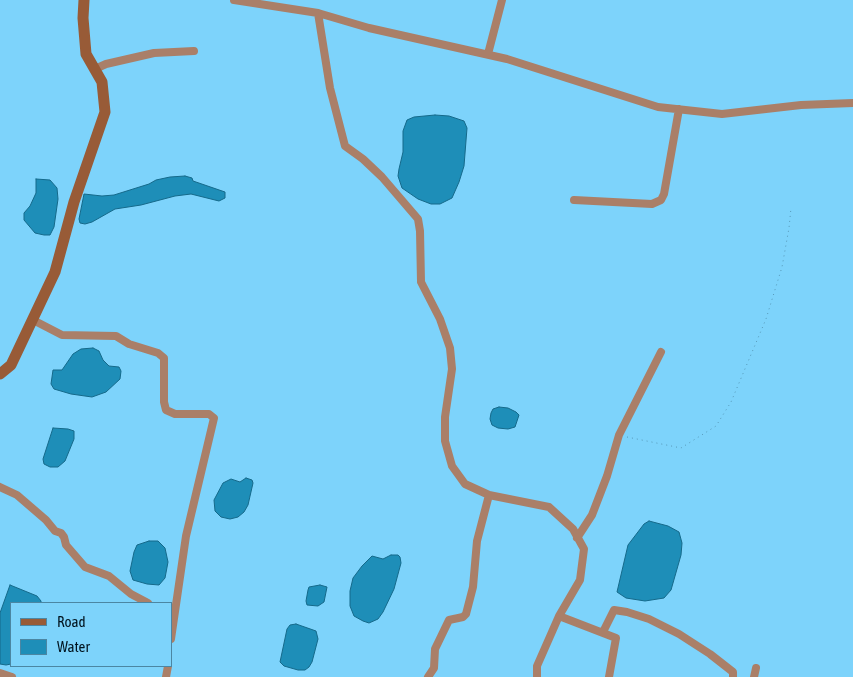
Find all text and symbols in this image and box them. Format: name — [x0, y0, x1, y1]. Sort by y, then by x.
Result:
legend — [10, 602, 172, 667]
text: Road — [57, 613, 86, 630]
text: Water — [57, 638, 90, 655]

